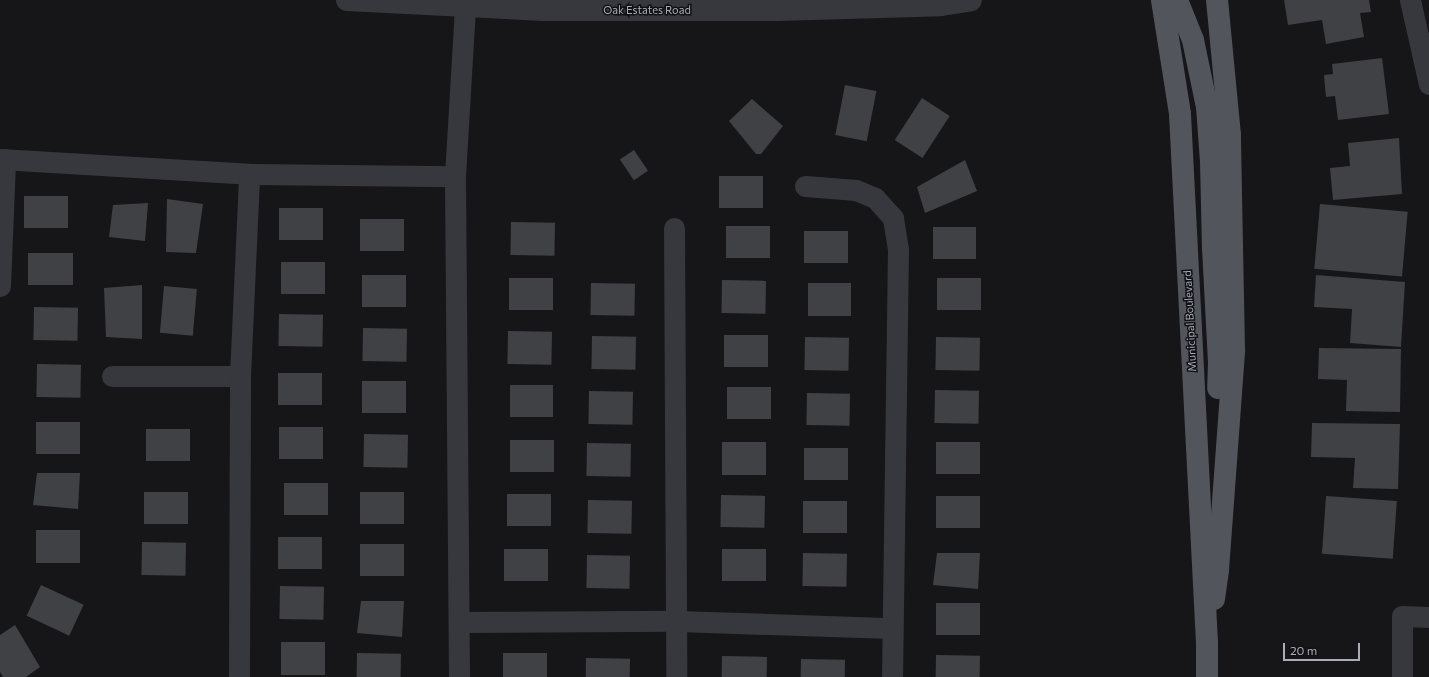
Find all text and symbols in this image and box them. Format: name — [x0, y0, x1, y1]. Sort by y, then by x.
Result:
street label: Oak Estates Road — [603, 3, 691, 17]
street label: Municipal Boulevard — [1181, 270, 1199, 372]
scale bar — [1285, 635, 1362, 661]
text: 20 m — [1290, 643, 1317, 657]

